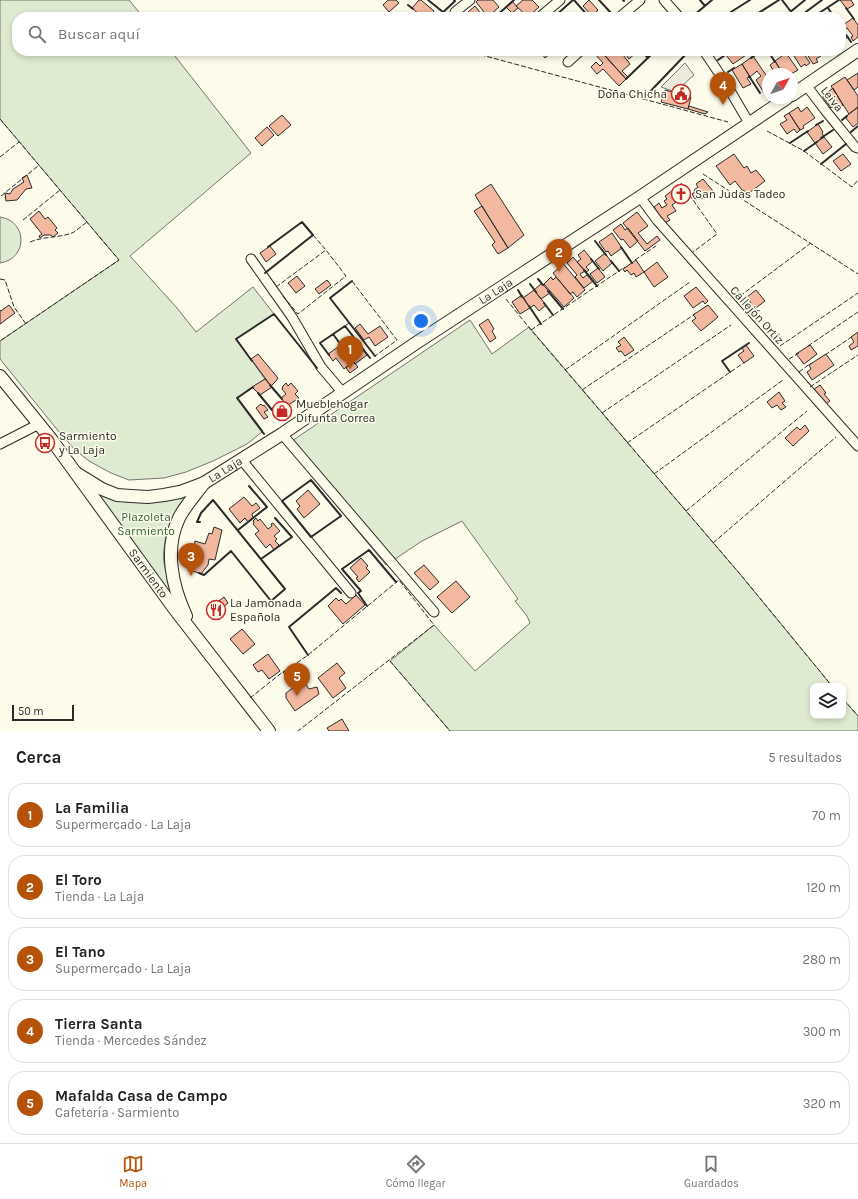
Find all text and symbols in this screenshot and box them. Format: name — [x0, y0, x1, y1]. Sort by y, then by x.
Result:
search box — [12, 12, 846, 56]
icon: search — [26, 23, 48, 45]
text: Buscar aquí — [58, 25, 140, 43]
north arrow — [762, 68, 798, 104]
pin: 4 — [710, 72, 736, 105]
public building icon: Doña Chicha — [670, 83, 692, 105]
street label: Leiva — [818, 84, 846, 114]
place label: Doña Chicha — [598, 87, 667, 101]
church icon: San Judas Tadeo — [670, 183, 692, 205]
place label: San Judas Tadeo — [695, 187, 785, 201]
pin: 2 — [546, 239, 572, 272]
street label: La Laja — [476, 275, 515, 307]
street label: Callejón Ortiz — [727, 283, 787, 347]
your location — [411, 311, 431, 331]
pin: 1 — [337, 336, 363, 369]
place label: Mueblehogar Difunta Correa — [296, 397, 375, 425]
shop icon: Mueblehogar Difunta Correa — [271, 400, 293, 422]
place label: Sarmiento y La Laja — [58, 429, 116, 457]
bus stop icon: Sarmiento y La Laja — [34, 432, 56, 454]
street label: La Laja — [206, 454, 245, 486]
park label: Plazoleta Sarmiento — [117, 510, 175, 538]
pin: 3 — [178, 543, 204, 576]
street label: Sarmiento — [126, 546, 171, 601]
place label: La Jamonada Española — [230, 596, 302, 624]
restaurant icon: La Jamonada Española — [205, 599, 227, 621]
pin: 5 — [284, 663, 310, 696]
map controls — [810, 683, 846, 719]
button: layers — [810, 683, 846, 719]
scale bar — [12, 703, 74, 722]
text: 50 m — [18, 705, 44, 718]
text: Cerca — [16, 747, 61, 767]
text: 5 resultados — [768, 750, 842, 765]
text: La Familia — [55, 799, 129, 817]
text: 1 — [28, 808, 32, 823]
text: 70 m — [812, 808, 841, 823]
text: Supermercado · La Laja — [55, 817, 191, 832]
text: El Toro — [55, 871, 102, 889]
text: 2 — [26, 880, 34, 895]
text: 120 m — [806, 880, 841, 895]
text: Tienda · La Laja — [55, 889, 144, 904]
text: El Tano — [55, 943, 105, 961]
text: 3 — [26, 952, 34, 967]
text: 280 m — [803, 952, 841, 967]
text: Supermercado · La Laja — [55, 961, 191, 976]
text: Tierra Santa — [55, 1015, 143, 1033]
text: 4 — [26, 1024, 34, 1039]
text: 300 m — [803, 1024, 841, 1039]
text: Tienda · Mercedes Sández — [55, 1033, 207, 1048]
text: Mafalda Casa de Campo — [55, 1087, 227, 1105]
text: 5 — [26, 1096, 34, 1111]
text: 320 m — [803, 1096, 841, 1111]
text: Cafetería · Sarmiento — [55, 1105, 179, 1120]
tab: Mapa — [119, 1153, 147, 1190]
tab: Cómo llegar — [386, 1153, 445, 1190]
tab: Guardados — [684, 1153, 739, 1190]

